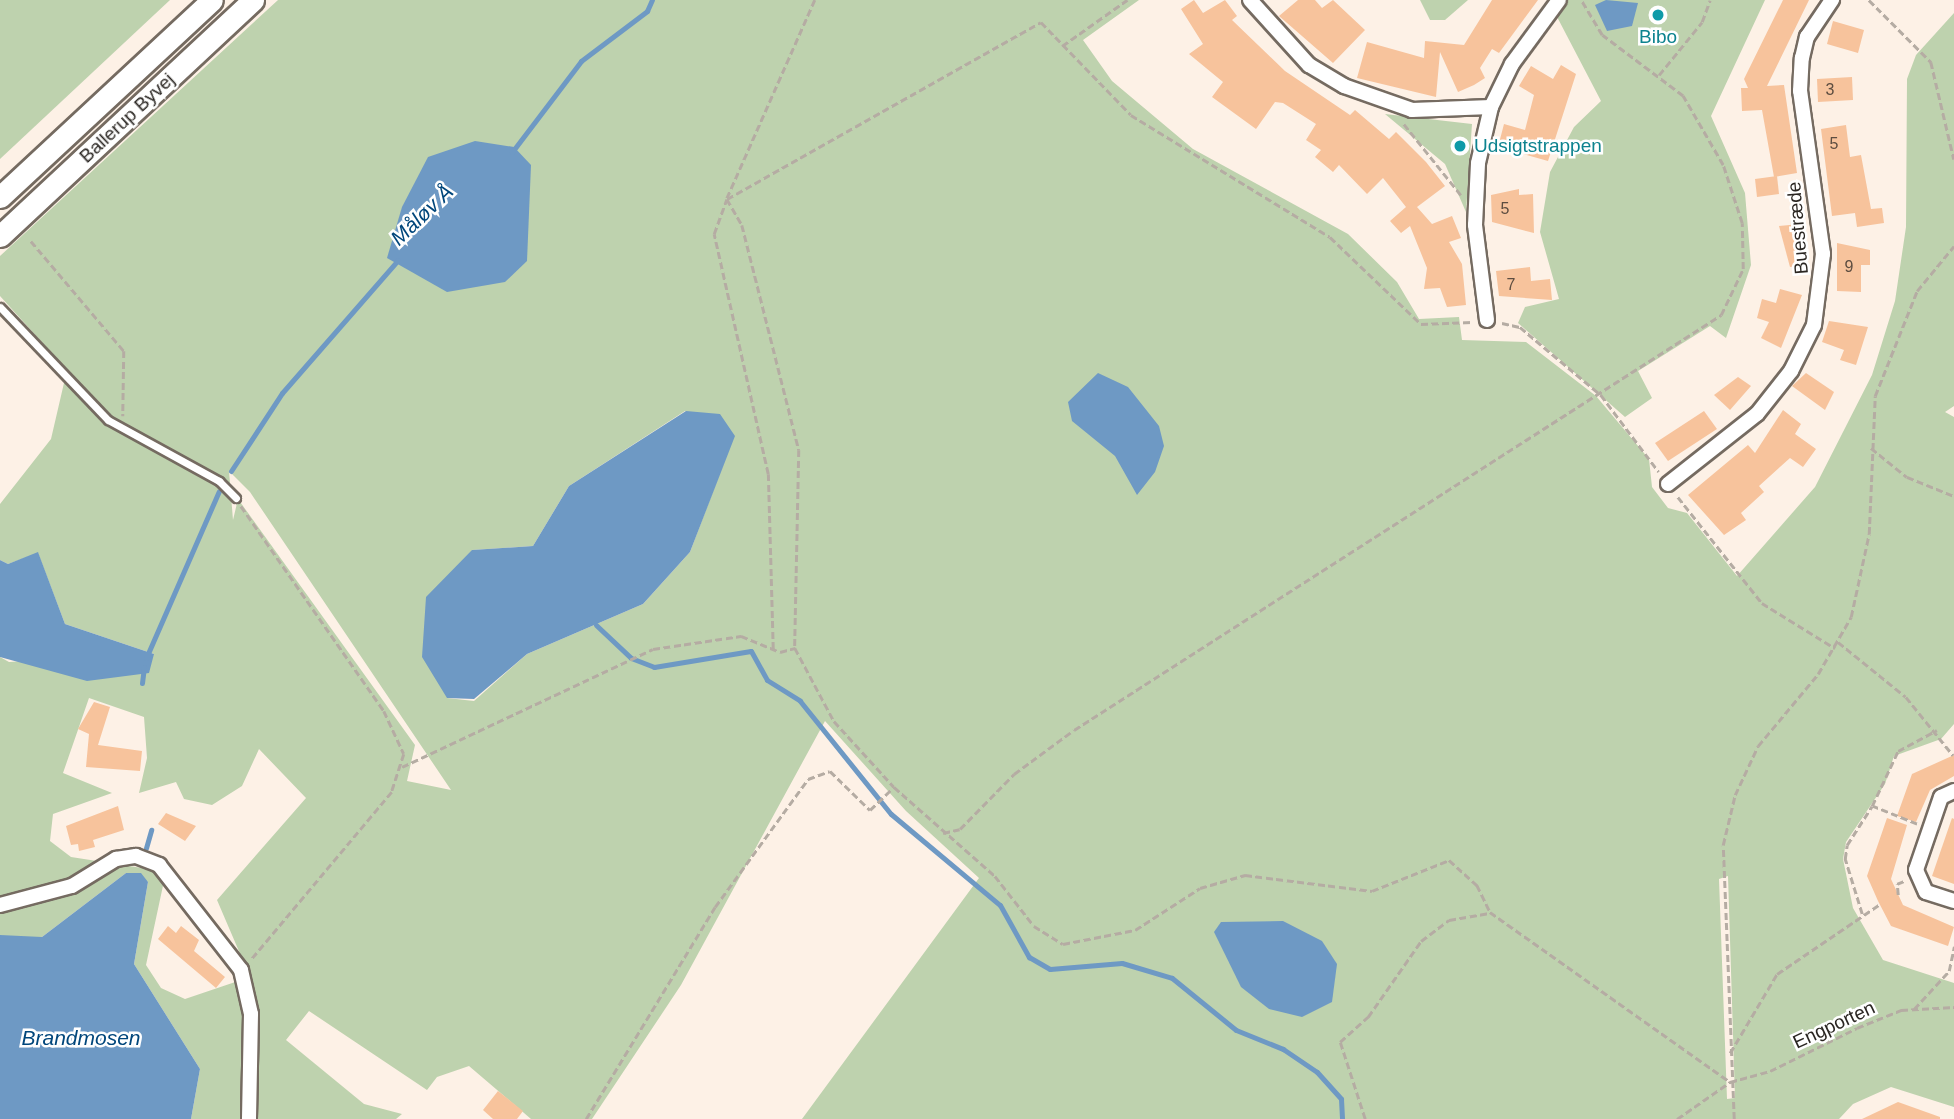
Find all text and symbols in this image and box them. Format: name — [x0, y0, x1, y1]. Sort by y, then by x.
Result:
marker: Bibo — [1650, 7, 1666, 23]
place label: Bibo — [1639, 26, 1677, 48]
street label: Ballerup Byvej — [75, 68, 179, 168]
house number: 3 — [1826, 80, 1834, 100]
house number: 5 — [1830, 134, 1838, 154]
place label: Udsigtstrappen — [1474, 135, 1602, 157]
marker: Udsigtstrappen — [1452, 138, 1468, 154]
water label: Måløv Å — [386, 179, 458, 251]
street label: Buestræde — [1783, 181, 1813, 275]
house number: 5 — [1501, 199, 1509, 219]
house number: 9 — [1845, 257, 1853, 277]
house number: 7 — [1507, 275, 1515, 295]
street label: Engporten — [1789, 996, 1879, 1054]
water label: Brandmosen — [21, 1025, 141, 1051]

